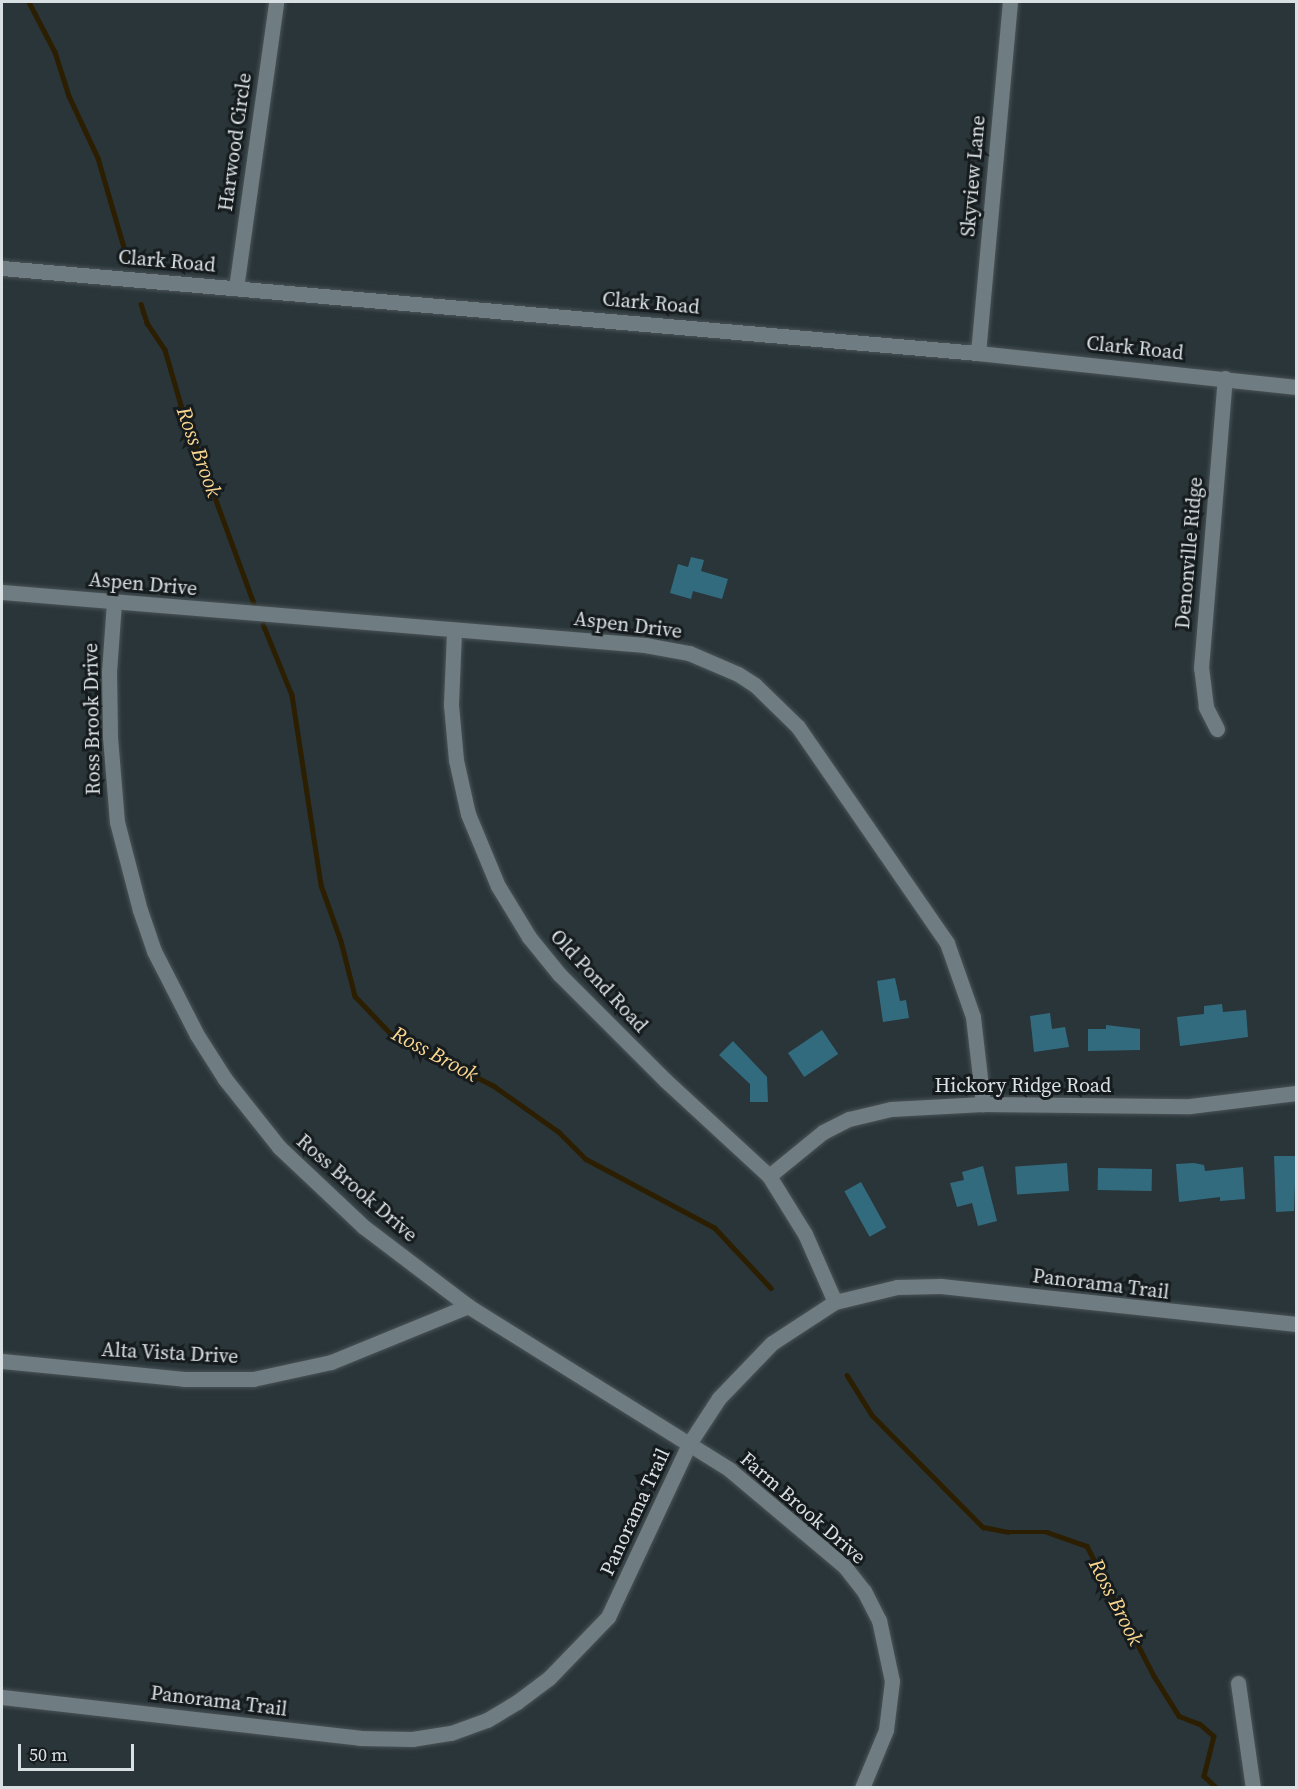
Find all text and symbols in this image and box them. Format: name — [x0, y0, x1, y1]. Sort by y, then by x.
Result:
street label: Harwood Circle — [213, 71, 257, 213]
street label: Skyview Lane — [956, 114, 990, 238]
street label: Clark Road — [117, 245, 217, 277]
street label: Clark Road — [601, 287, 701, 319]
street label: Clark Road — [1085, 331, 1185, 365]
water label: Ross Brook — [171, 403, 227, 501]
street label: Denonville Ridge — [1170, 476, 1208, 630]
street label: Aspen Drive — [88, 567, 198, 601]
street label: Aspen Drive — [573, 606, 683, 644]
street label: Ross Brook Drive — [79, 643, 105, 795]
street label: Old Pond Road — [545, 925, 653, 1037]
water label: Ross Brook — [388, 1021, 482, 1087]
street label: Hickory Ridge Road — [935, 1073, 1111, 1097]
street label: Ross Brook Drive — [292, 1129, 422, 1247]
street label: Panorama Trail — [1031, 1264, 1171, 1304]
street label: Alta Vista Drive — [101, 1337, 239, 1369]
street label: Panorama Trail — [595, 1444, 675, 1580]
street label: Farm Brook Drive — [735, 1447, 871, 1569]
water label: Ross Brook — [1083, 1554, 1149, 1650]
street label: Panorama Trail — [149, 1681, 289, 1721]
scale bar — [21, 1732, 136, 1770]
text: 50 m — [29, 1742, 67, 1767]

